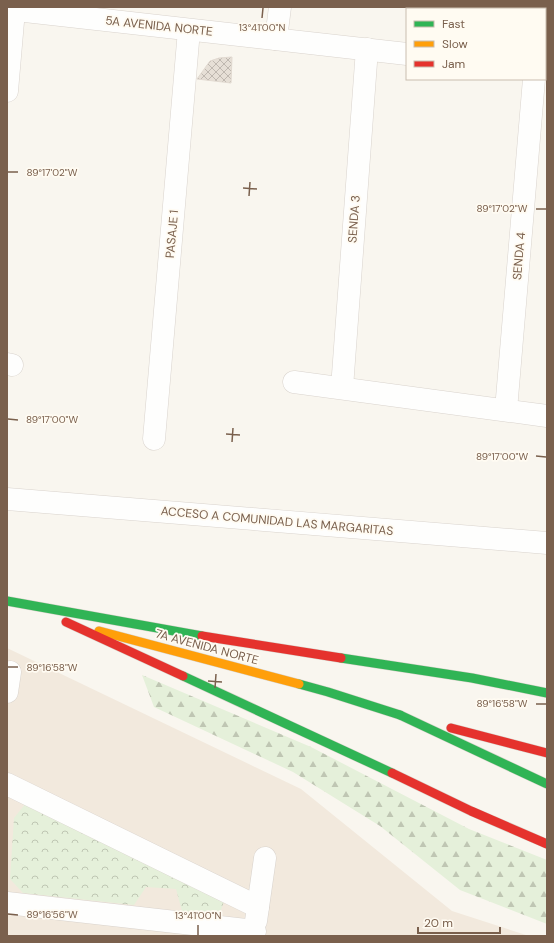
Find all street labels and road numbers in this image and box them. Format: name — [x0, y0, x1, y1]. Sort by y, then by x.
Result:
street label: 5A AVENIDA NORTE — [105, 12, 214, 40]
street label: SENDA 3 — [344, 195, 364, 243]
street label: PASAJE 1 — [162, 209, 182, 259]
street label: SENDA 4 — [509, 231, 529, 281]
street label: ACCESO A COMUNIDAD LAS MARGARITAS — [160, 503, 394, 539]
street label: 7A AVENIDA NORTE — [154, 626, 261, 669]

